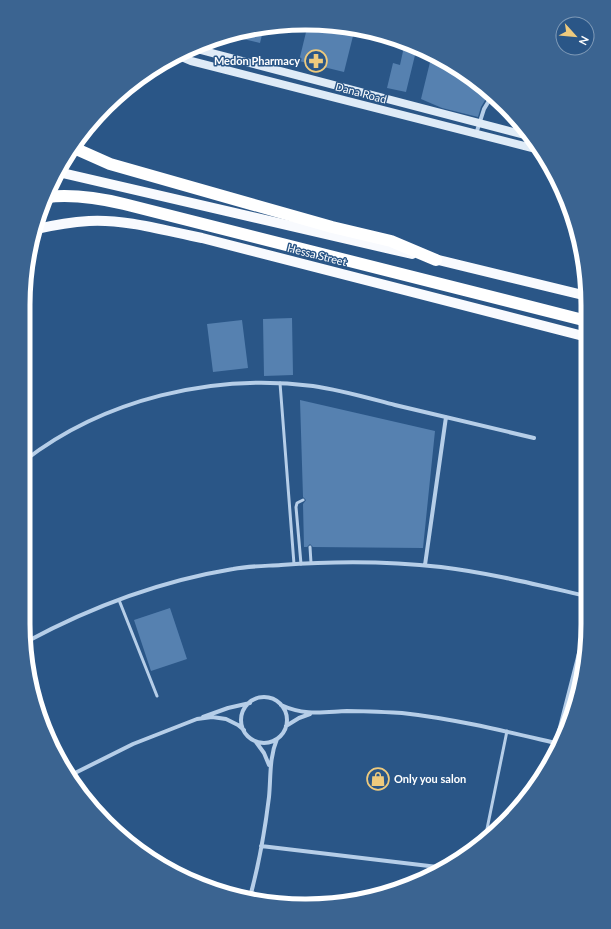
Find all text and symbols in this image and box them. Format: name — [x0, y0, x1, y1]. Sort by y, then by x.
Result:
north arrow — [555, 16, 595, 56]
text: N — [577, 34, 592, 47]
pharmacy icon: Medon Pharmacy — [303, 48, 329, 74]
place label: Medon Pharmacy — [214, 54, 300, 67]
street label: Dana Road — [334, 79, 388, 106]
street label: Hessa Street — [286, 241, 348, 268]
shop icon: Only you salon — [365, 766, 391, 792]
place label: Only you salon — [394, 772, 466, 785]

